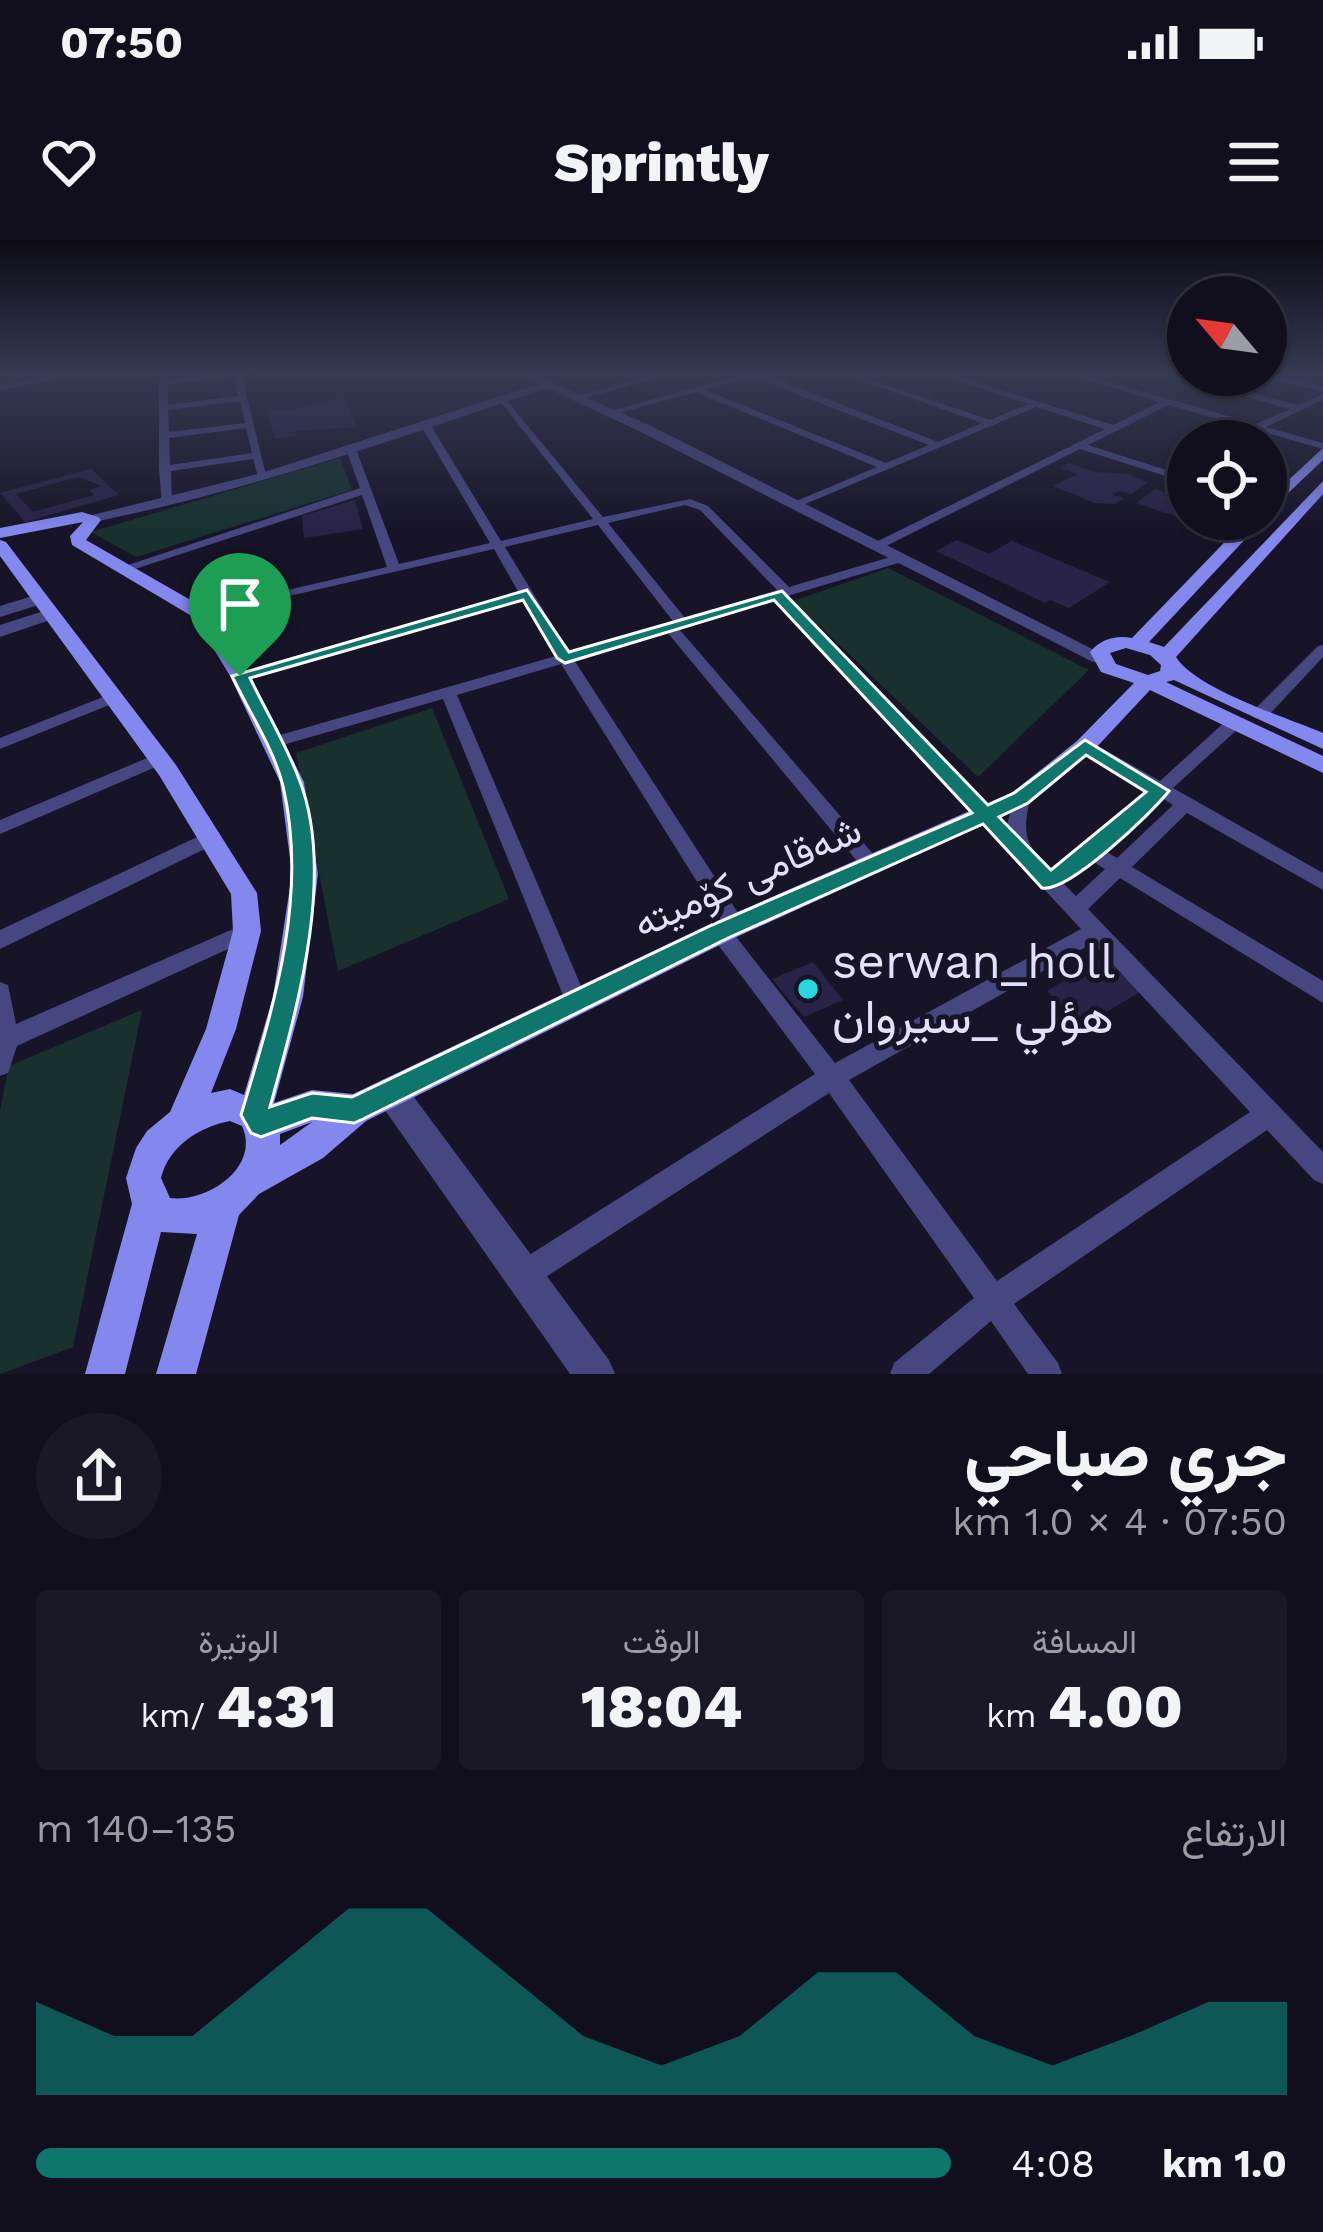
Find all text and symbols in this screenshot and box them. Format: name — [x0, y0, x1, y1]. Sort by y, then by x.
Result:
text: 07:50 — [60, 16, 183, 69]
icon: heart — [36, 129, 102, 195]
icon: menu — [1221, 129, 1287, 195]
text: Sprintly — [554, 131, 769, 194]
north arrow — [1167, 276, 1287, 396]
map controls — [1167, 276, 1287, 540]
button: locate — [1167, 420, 1287, 540]
pin — [189, 553, 291, 676]
icon: arrive — [207, 571, 273, 637]
street label: شەقامی کۆمیتە — [627, 806, 869, 948]
place label: serwan_holl هؤلي _سيروان — [832, 933, 1115, 1055]
marker: serwan_holl هؤلي _سيروان — [795, 976, 821, 1002]
button: share — [36, 1413, 162, 1539]
text: جري صباحي — [964, 1415, 1287, 1492]
text: 07:50 · 4 × 1.0 km — [952, 1499, 1287, 1544]
text: الوتيرة — [198, 1622, 279, 1661]
text: الوقت — [623, 1622, 700, 1661]
text: المسافة — [1032, 1622, 1137, 1661]
text: 4:31 — [216, 1671, 337, 1742]
text: 18:04 — [581, 1671, 742, 1742]
text: 4.00 — [1048, 1671, 1183, 1742]
text: /km — [140, 1696, 216, 1735]
text: km — [986, 1696, 1048, 1735]
text: 135–140 m — [36, 1806, 236, 1851]
text: الارتفاع — [1181, 1810, 1287, 1855]
text: 4:08 — [1011, 2141, 1095, 2186]
text: 1.0 km — [1162, 2141, 1287, 2186]

